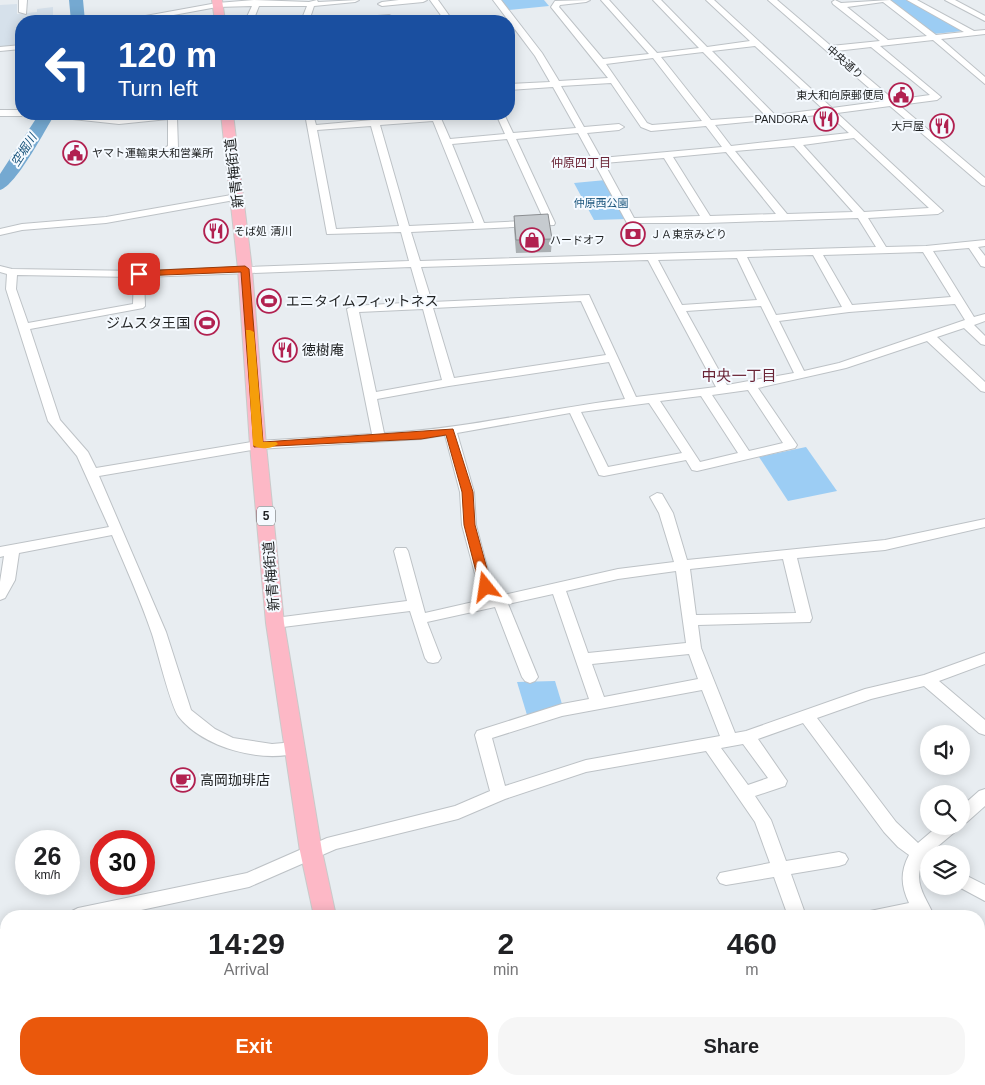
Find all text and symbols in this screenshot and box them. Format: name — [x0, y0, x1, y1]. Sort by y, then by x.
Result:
icon: left — [35, 35, 100, 100]
text: 120 m — [118, 35, 217, 74]
street label: 中央通り — [824, 43, 866, 81]
text: Turn left — [118, 76, 198, 101]
public building icon: 東大和向原郵便局 — [888, 82, 914, 108]
place label: 東大和向原郵便局 — [796, 89, 884, 101]
restaurant icon: PANDORA — [813, 106, 839, 132]
place label: PANDORA — [754, 113, 809, 125]
restaurant icon: 大戸屋 — [929, 113, 955, 139]
place label: 大戸屋 — [891, 120, 924, 132]
water label: 空堀川 — [8, 129, 41, 169]
street label: 新青梅街道 — [222, 137, 246, 209]
public building icon: ヤマト運輸東大和営業所 — [62, 140, 88, 166]
place label: ヤマト運輸東大和営業所 — [92, 147, 214, 159]
district label: 仲原四丁目 — [551, 156, 611, 170]
park label: 仲原西公園 — [574, 197, 629, 209]
restaurant icon: そば処 清川 — [203, 218, 229, 244]
bank icon: ＪＡ東京みどり — [620, 221, 646, 247]
place label: そば処 清川 — [234, 225, 292, 237]
shop icon: ハードオフ — [519, 227, 545, 253]
place label: ＪＡ東京みどり — [650, 228, 727, 240]
place label: ハードオフ — [550, 234, 605, 246]
pin — [118, 253, 160, 295]
icon: arrive — [125, 260, 153, 288]
sports icon: エニタイムフィットネス — [256, 288, 282, 314]
place label: エニタイムフィットネス — [286, 293, 439, 309]
sports icon: ジムスタ王国 — [194, 310, 220, 336]
place label: ジムスタ王国 — [106, 315, 190, 331]
restaurant icon: 徳樹庵 — [272, 337, 298, 363]
place label: 徳樹庵 — [302, 342, 344, 358]
district label: 中央一丁目 — [701, 367, 777, 384]
road number: 5 — [257, 506, 275, 526]
street label: 新青梅街道 — [260, 540, 282, 612]
position arrow — [459, 560, 511, 612]
map controls — [920, 725, 970, 895]
button: sound — [920, 725, 970, 775]
cafe icon: 高岡珈琲店 — [170, 767, 196, 793]
place label: 高岡珈琲店 — [200, 772, 270, 788]
button: search — [920, 785, 970, 835]
speed limit sign: 30 — [90, 830, 155, 895]
text: 26 — [34, 842, 61, 870]
button: layers — [920, 845, 970, 895]
text: km/h — [34, 868, 61, 882]
text: 14:29 — [208, 927, 285, 960]
text: 2 — [497, 927, 514, 960]
text: 460 — [727, 927, 777, 960]
text: Arrival — [224, 961, 269, 978]
text: min — [493, 961, 519, 978]
text: m — [745, 961, 758, 978]
button: Exit — [20, 1017, 488, 1075]
button: Share — [498, 1017, 965, 1075]

